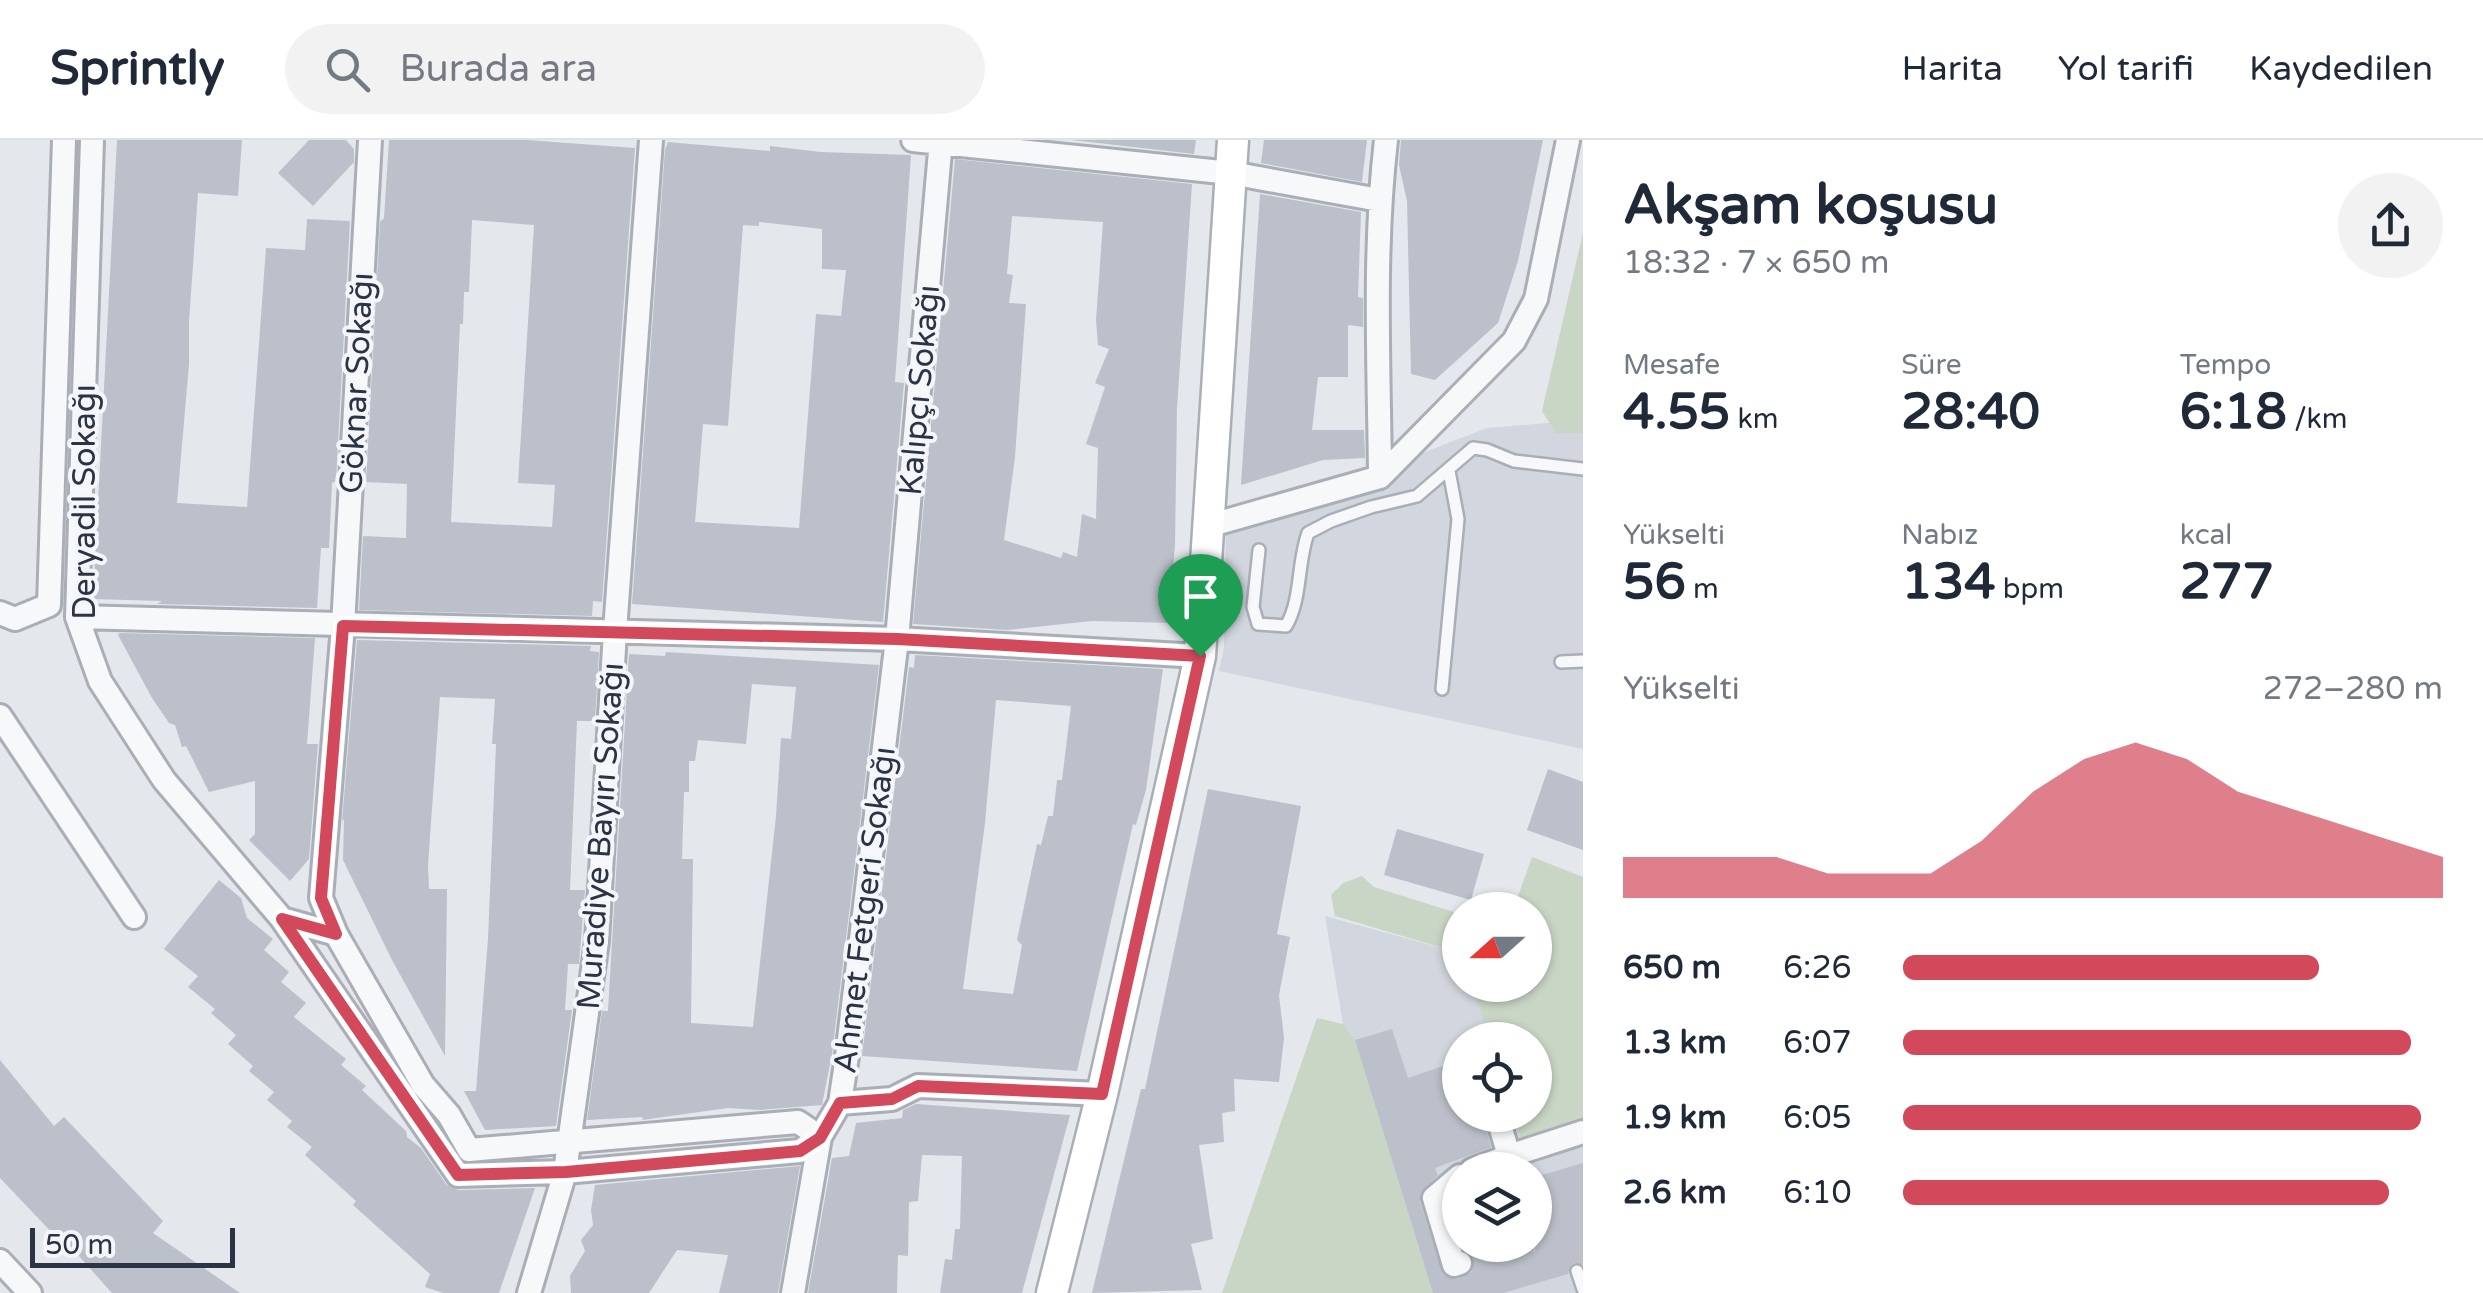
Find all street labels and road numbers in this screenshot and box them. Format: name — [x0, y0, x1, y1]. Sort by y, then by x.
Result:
street label: Göknar Sokağı — [332, 271, 382, 495]
street label: Kalıpçı Sokağı — [892, 283, 948, 497]
street label: Deryadil Sokağı — [66, 384, 104, 620]
street label: Muradiye Bayırı Sokağı — [570, 661, 632, 1011]
street label: Ahmet Fetgeri Sokağı — [826, 745, 904, 1076]

